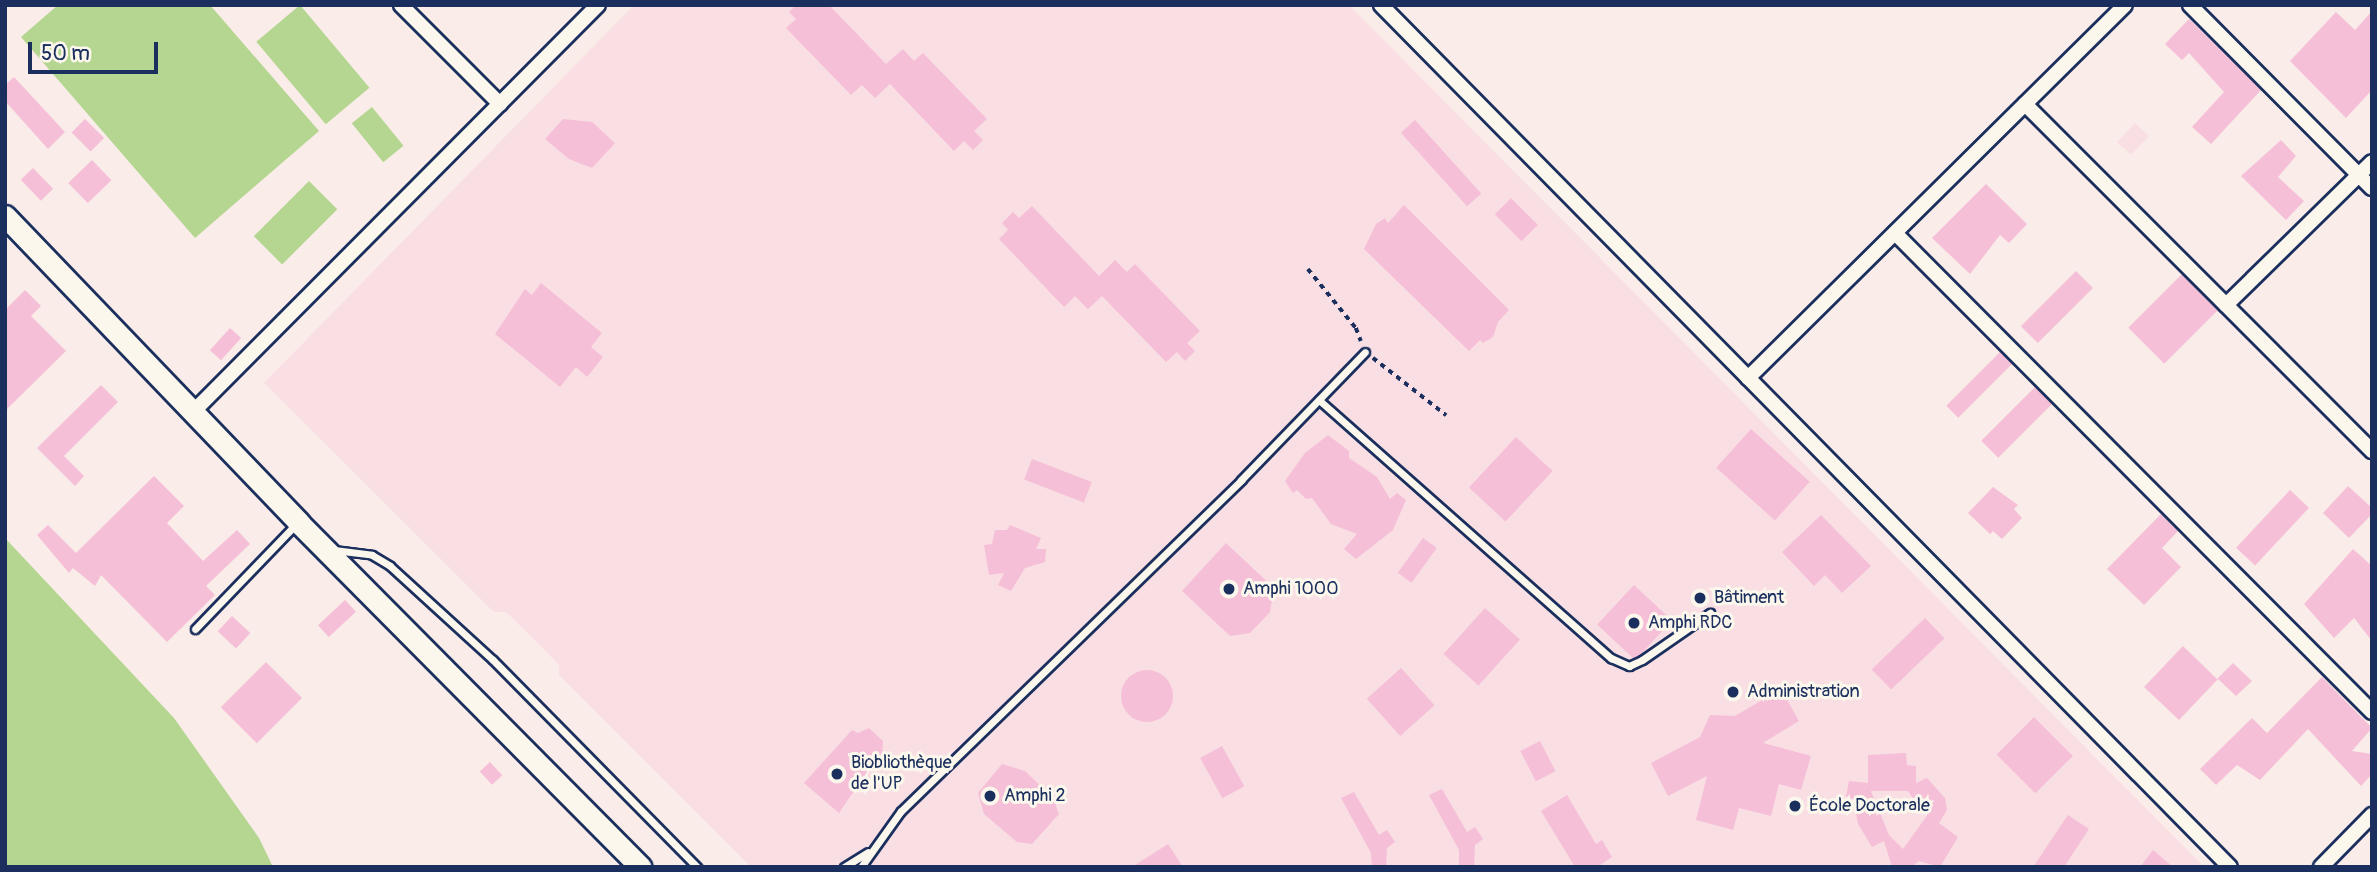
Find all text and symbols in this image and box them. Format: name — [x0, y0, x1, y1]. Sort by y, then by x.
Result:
scale bar — [32, 28, 161, 72]
text: 50 m — [41, 40, 90, 67]
place label: Amphi 1000 — [1243, 578, 1338, 600]
marker: Amphi 1000 — [1221, 581, 1237, 597]
place label: Bâtiment — [1714, 587, 1784, 609]
marker: Bâtiment — [1692, 590, 1708, 606]
place label: Amphi RDC — [1648, 612, 1732, 634]
marker: Amphi RDC — [1626, 615, 1642, 631]
place label: Administration — [1747, 681, 1860, 703]
marker: Administration — [1725, 684, 1741, 700]
place label: Biobliothèque de l'UP — [851, 753, 952, 796]
marker: Biobliothèque de l'UP — [829, 766, 845, 782]
place label: Amphi 2 — [1004, 785, 1066, 807]
marker: Amphi 2 — [982, 788, 998, 804]
place label: École Doctorale — [1809, 795, 1930, 817]
marker: École Doctorale — [1787, 798, 1803, 814]

